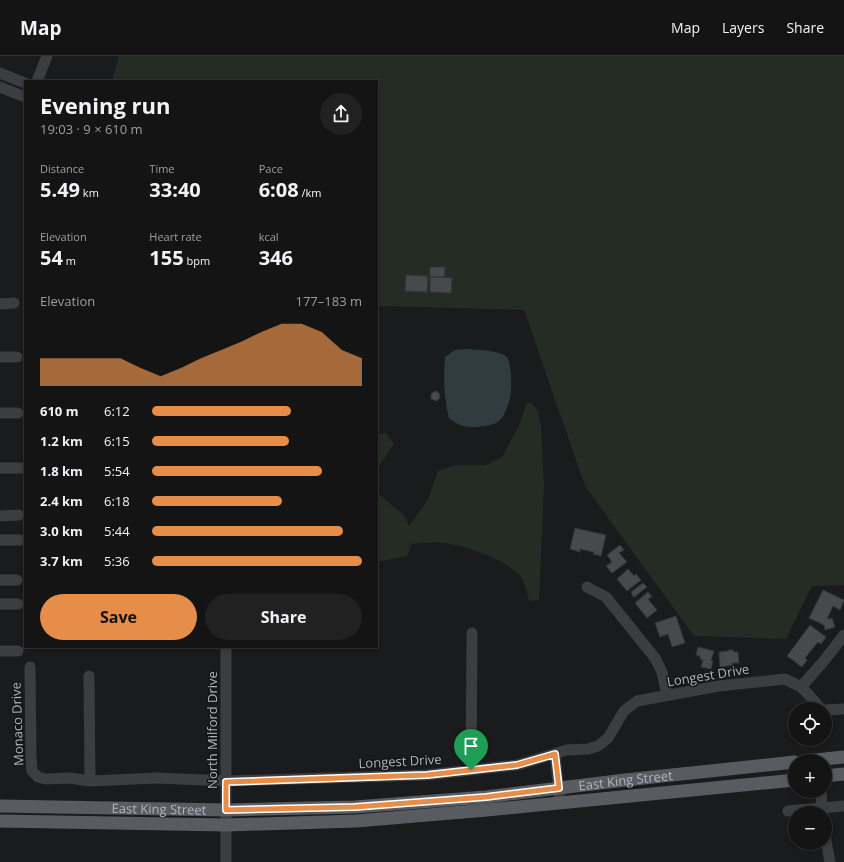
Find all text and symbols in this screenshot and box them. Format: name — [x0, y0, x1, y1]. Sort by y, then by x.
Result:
text: Map — [20, 15, 61, 41]
text: Map — [671, 18, 700, 37]
text: Layers — [722, 18, 764, 37]
text: Share — [786, 18, 824, 37]
text: Evening run — [40, 90, 171, 120]
button: share — [320, 93, 362, 135]
text: 19:03 · 9 × 610 m — [40, 120, 143, 138]
text: Distance — [40, 161, 84, 176]
text: Time — [149, 161, 175, 176]
text: Pace — [259, 161, 283, 176]
text: 5.49 — [40, 176, 80, 203]
text: 33:40 — [149, 176, 201, 203]
text: 6:08 — [259, 176, 299, 203]
text: km — [80, 185, 99, 200]
text: /km — [299, 185, 322, 200]
text: Elevation — [40, 229, 87, 244]
text: Heart rate — [149, 229, 202, 244]
text: kcal — [259, 229, 279, 244]
text: 54 — [40, 244, 63, 271]
text: 155 — [149, 244, 184, 271]
text: 346 — [259, 244, 293, 271]
text: m — [63, 253, 76, 268]
text: bpm — [184, 253, 210, 268]
text: Elevation — [40, 292, 95, 310]
text: 177–183 m — [295, 292, 362, 310]
text: 610 m — [40, 402, 78, 420]
text: 6:12 — [104, 402, 130, 420]
text: 1.2 km — [40, 432, 83, 450]
text: 6:15 — [104, 432, 130, 450]
text: 1.8 km — [40, 462, 83, 480]
text: 5:54 — [104, 462, 130, 480]
text: 2.4 km — [40, 492, 83, 510]
text: 6:18 — [104, 492, 130, 510]
text: 3.0 km — [40, 522, 83, 540]
text: 5:44 — [104, 522, 130, 540]
text: 3.7 km — [40, 552, 83, 570]
text: 5:36 — [104, 552, 130, 570]
button: Save — [40, 594, 197, 640]
button: Share — [205, 594, 362, 640]
street label: Longest Drive — [666, 660, 750, 690]
street label: North Milford Drive — [203, 671, 221, 789]
street label: Monaco Drive — [7, 682, 27, 766]
map controls — [788, 702, 832, 850]
button: locate — [788, 702, 832, 746]
pin — [454, 729, 488, 770]
icon: arrive — [460, 735, 482, 757]
street label: Longest Drive — [358, 750, 442, 772]
button: + — [788, 754, 832, 798]
street label: East King Street — [577, 766, 674, 795]
street label: East King Street — [111, 799, 207, 819]
button: − — [788, 806, 832, 850]

